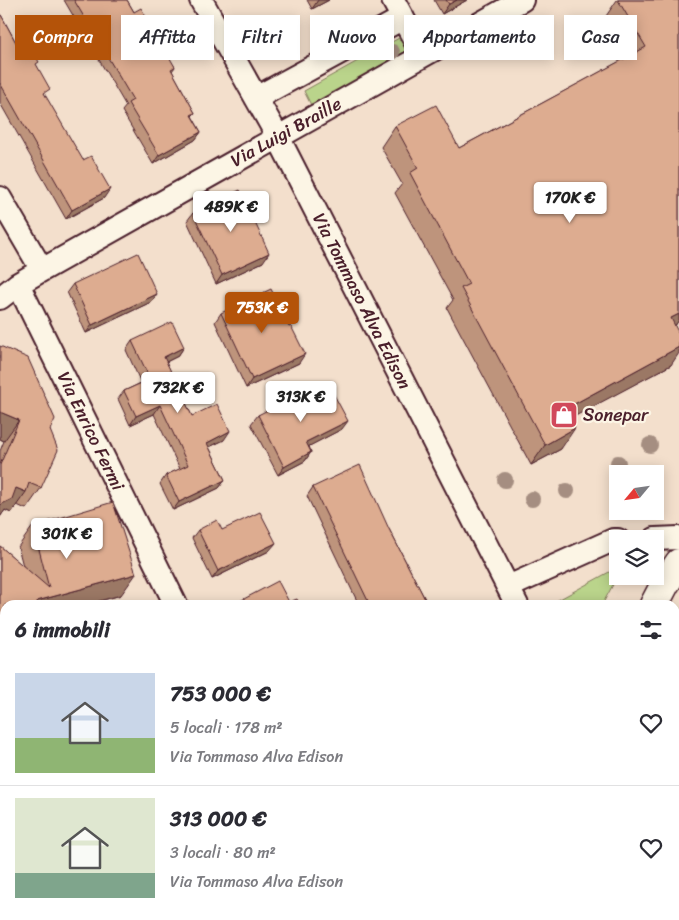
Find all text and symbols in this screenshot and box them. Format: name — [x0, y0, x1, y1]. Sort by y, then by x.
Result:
chip: Compra — [15, 15, 111, 60]
chip: Affitta — [121, 15, 214, 60]
chip: Filtri — [224, 15, 300, 60]
chip: Nuovo — [310, 15, 394, 60]
chip: Appartamento — [404, 15, 554, 60]
chip: Casa — [564, 15, 637, 60]
street label: Via Luigi Braille — [224, 88, 348, 176]
pin: 170K € — [529, 182, 611, 224]
text: 170K € — [545, 183, 595, 212]
pin: 489K € — [190, 190, 272, 233]
text: 489K € — [204, 192, 258, 221]
street label: Via Tommaso Alva Edison — [304, 207, 421, 395]
pin: 753K € — [221, 292, 303, 334]
text: 753K € — [236, 293, 288, 322]
street label: Via Enrico Fermi — [48, 366, 134, 497]
pin: 732K € — [137, 372, 219, 414]
text: 732K € — [152, 373, 204, 402]
pin: 313K € — [260, 380, 342, 423]
text: 313K € — [277, 382, 325, 411]
place label: Sonepar — [583, 399, 650, 431]
shop icon: Sonepar — [549, 400, 579, 430]
north arrow — [609, 465, 664, 520]
map controls — [609, 465, 664, 585]
pin: 301K € — [26, 518, 108, 560]
text: 301K € — [42, 519, 92, 548]
button: layers — [609, 530, 664, 585]
text: 6 immobili — [15, 611, 110, 649]
icon: filters — [637, 616, 665, 644]
text: 753 000 € — [170, 675, 271, 713]
icon: home — [55, 693, 115, 753]
icon: heart — [637, 709, 665, 737]
text: 5 locali · 178 m² — [170, 713, 283, 742]
text: Via Tommaso Alva Edison — [170, 742, 343, 771]
text: 313 000 € — [170, 800, 267, 838]
icon: home — [55, 818, 115, 878]
icon: heart — [637, 834, 665, 862]
text: 3 locali · 80 m² — [170, 838, 276, 867]
text: Via Tommaso Alva Edison — [170, 867, 343, 896]

